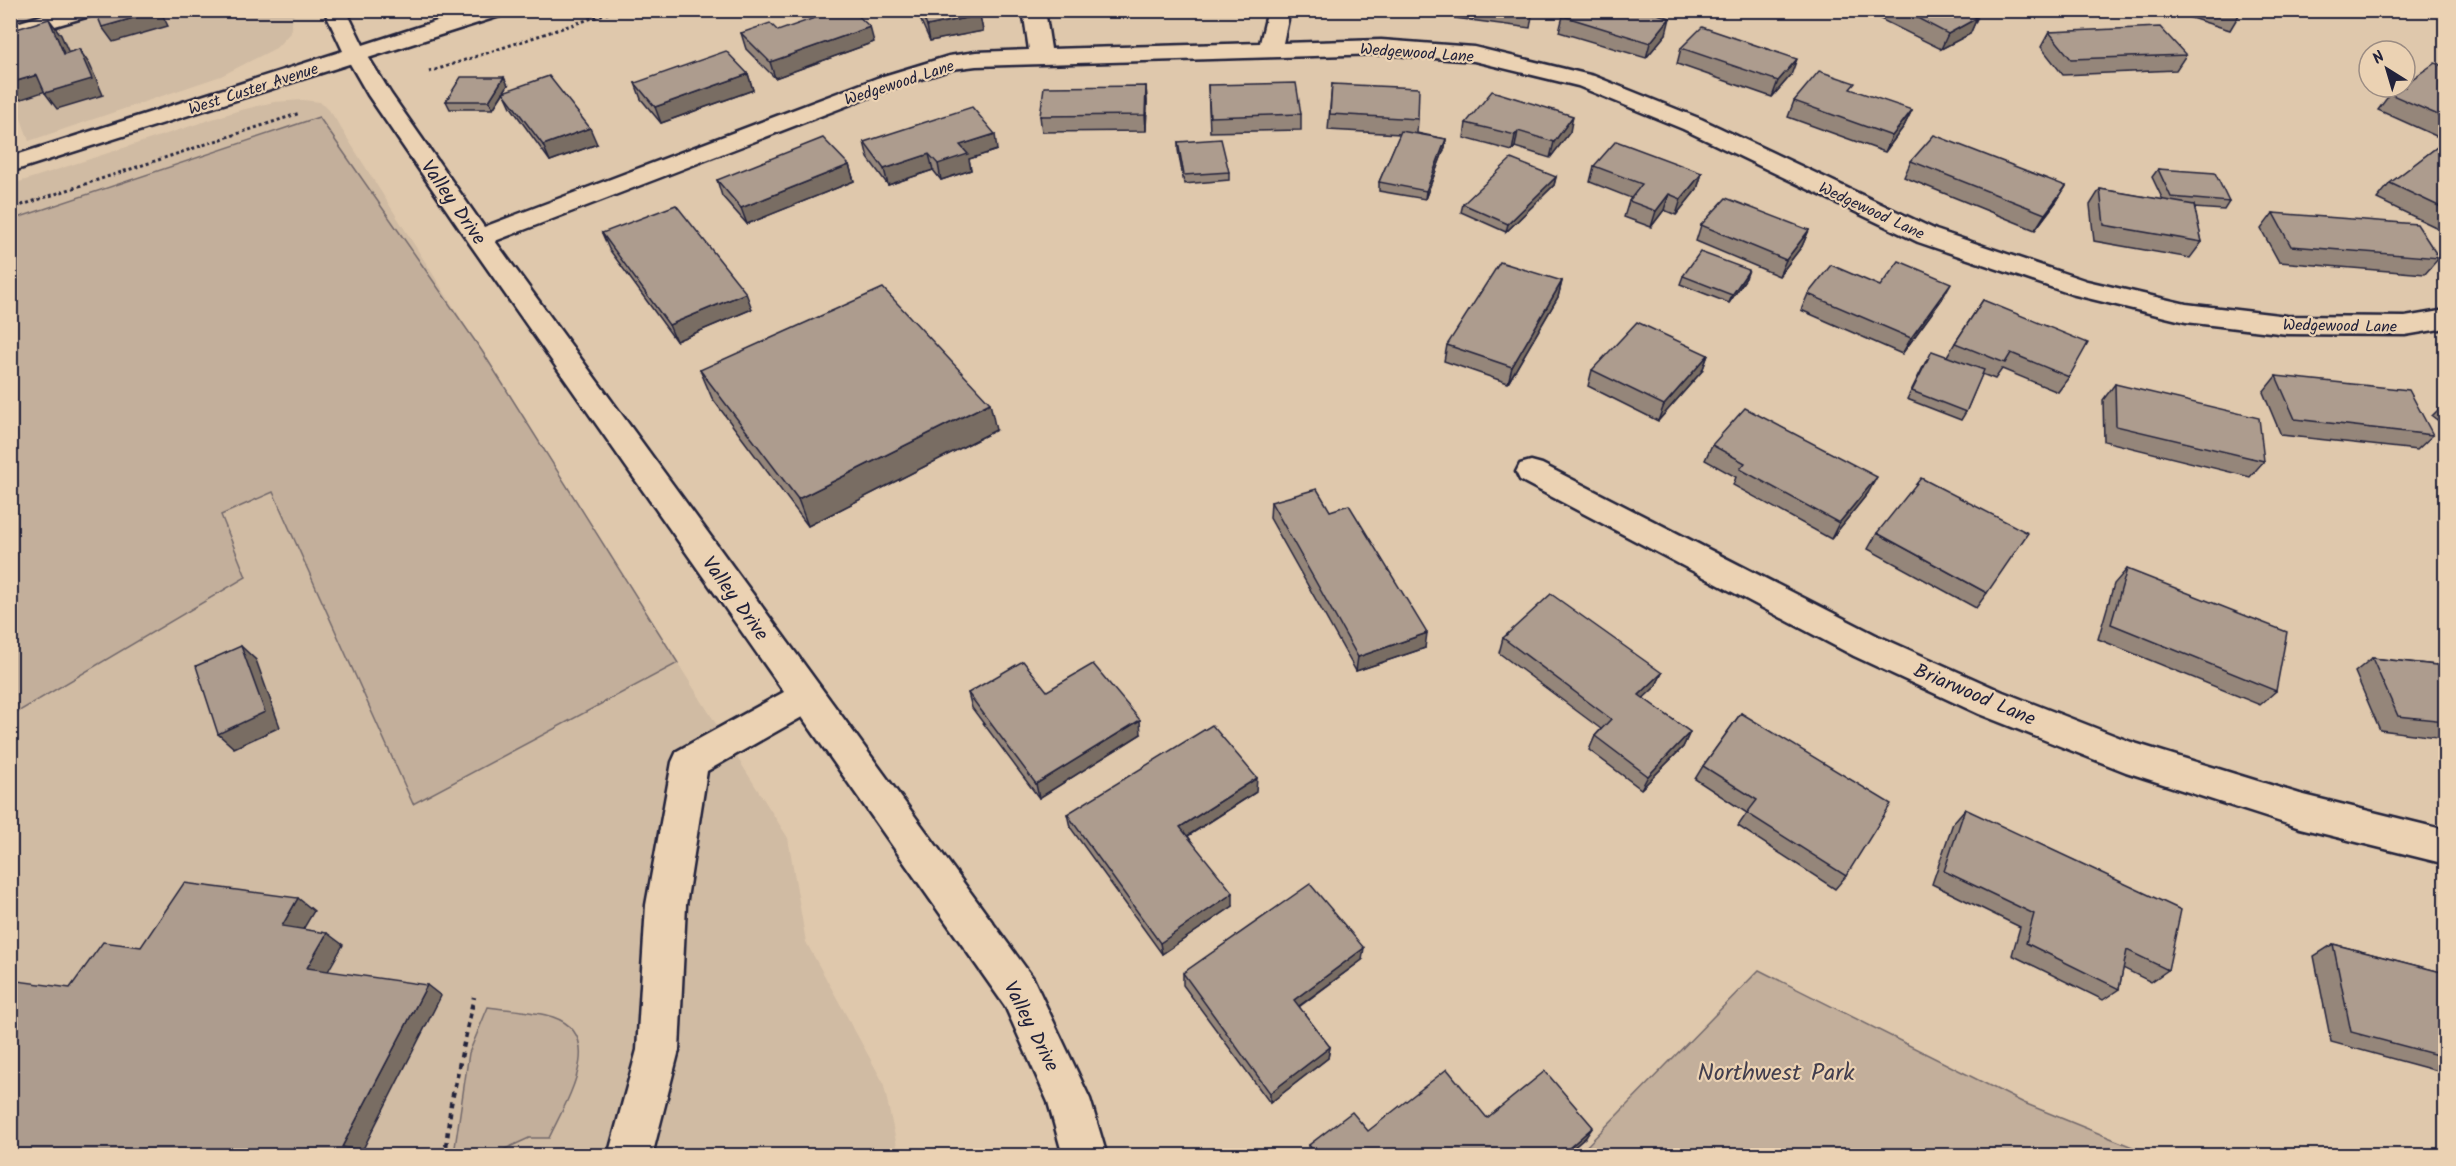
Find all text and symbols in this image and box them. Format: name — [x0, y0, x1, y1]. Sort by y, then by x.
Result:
street label: Wedgewood Lane — [1359, 37, 1475, 70]
north arrow — [2357, 39, 2417, 99]
text: N — [2367, 45, 2390, 71]
street label: Wedgewood Lane — [841, 54, 958, 113]
street label: West Custer Avenue — [185, 57, 322, 122]
street label: Valley Drive — [411, 154, 494, 252]
street label: Wedgewood Lane — [1814, 176, 1928, 247]
street label: Wedgewood Lane — [2283, 313, 2397, 340]
street label: Valley Drive — [693, 550, 776, 648]
street label: Briarwood Lane — [1908, 656, 2040, 736]
street label: Valley Drive — [994, 976, 1067, 1078]
park label: Northwest Park — [1698, 1054, 1855, 1093]

